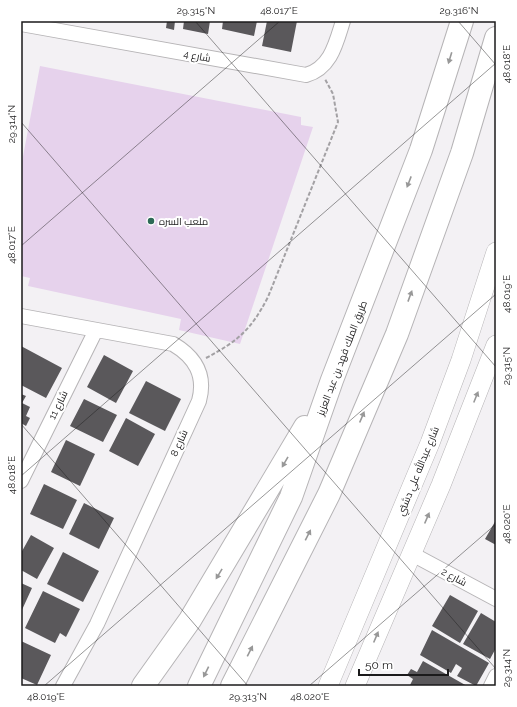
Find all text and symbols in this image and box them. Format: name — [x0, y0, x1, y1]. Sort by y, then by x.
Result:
text: 29.315°N — [177, 5, 215, 16]
text: 48.017°E — [260, 5, 298, 16]
text: 29.316°N — [440, 5, 479, 16]
text: 48.018°E — [501, 45, 512, 83]
street label: شارع 4 — [182, 48, 211, 65]
one-way arrow — [447, 53, 453, 65]
text: 29.314°N — [6, 105, 17, 143]
one-way arrow — [406, 176, 412, 188]
marker: ملعب السره — [146, 216, 156, 226]
place label: ملعب السره — [159, 216, 208, 227]
text: 48.017°E — [6, 226, 17, 264]
text: 48.019°E — [501, 275, 512, 313]
one-way arrow — [408, 290, 414, 302]
street label: طريق الملك فهد بن عبد العزيز — [315, 299, 370, 418]
text: 29.315°N — [501, 347, 512, 385]
street label: شارع 11 — [46, 389, 71, 422]
one-way arrow — [473, 391, 479, 403]
one-way arrow — [359, 411, 365, 423]
street label: شارع عبدالله علي دشتي — [393, 424, 443, 518]
street label: شارع 8 — [168, 428, 191, 458]
text: 48.018°E — [6, 456, 17, 494]
one-way arrow — [281, 456, 288, 468]
text: 48.020°E — [501, 504, 512, 544]
one-way arrow — [424, 512, 430, 523]
one-way arrow — [305, 530, 312, 541]
street label: شارع 2 — [439, 566, 469, 589]
one-way arrow — [215, 568, 222, 580]
one-way arrow — [373, 632, 379, 643]
one-way arrow — [246, 645, 253, 657]
text: 29.314°N — [501, 649, 512, 687]
scale bar — [359, 651, 448, 677]
text: 50 m — [365, 658, 393, 672]
one-way arrow — [203, 666, 209, 678]
text: 48.019°E — [27, 691, 65, 702]
text: 29.313°N — [229, 691, 267, 702]
text: 48.020°E — [290, 691, 330, 702]

